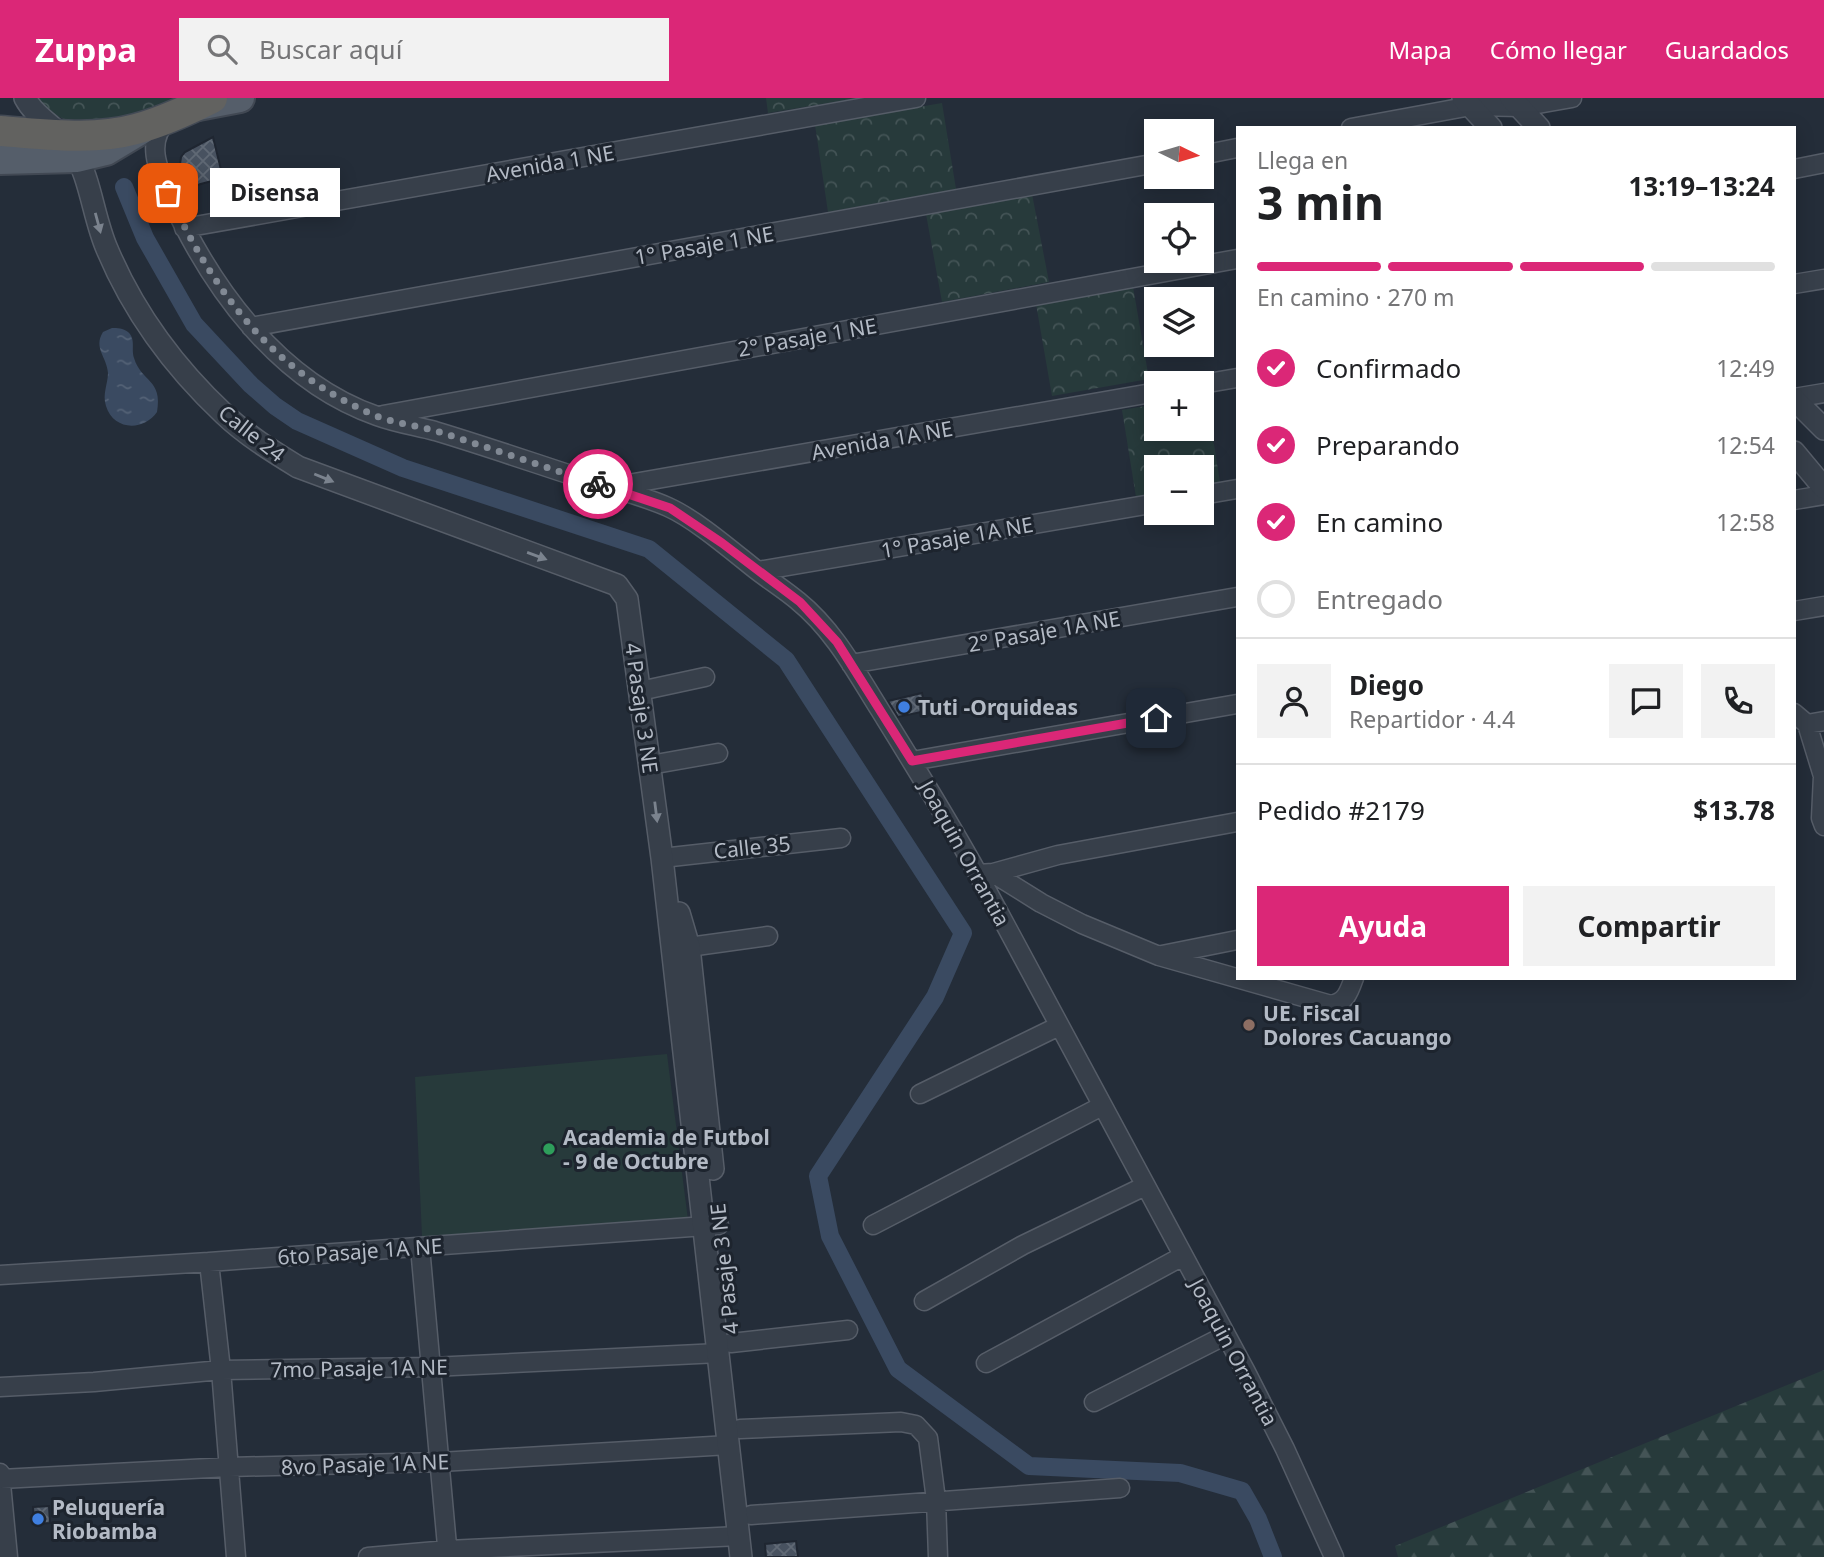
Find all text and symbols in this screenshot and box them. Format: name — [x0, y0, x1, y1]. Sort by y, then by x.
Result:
search box — [179, 18, 669, 81]
text: Zuppa — [35, 27, 137, 72]
icon: search — [203, 30, 241, 68]
text: Buscar aquí — [259, 31, 402, 67]
text: Mapa — [1388, 33, 1452, 66]
text: Cómo llegar — [1490, 33, 1627, 66]
text: Guardados — [1665, 33, 1789, 66]
north arrow — [1144, 119, 1214, 189]
map controls — [1144, 119, 1214, 525]
street label: Avenida 1 NE — [484, 138, 616, 188]
text: Llega en — [1257, 144, 1348, 176]
pin — [138, 163, 198, 223]
callout: Disensa — [210, 168, 340, 217]
text: 13:19–13:24 — [1628, 168, 1775, 204]
text: 3 min — [1257, 171, 1384, 233]
icon: bag — [149, 174, 187, 212]
text: Disensa — [230, 176, 320, 208]
button: locate — [1144, 203, 1214, 273]
one-way arrow — [94, 213, 104, 234]
street label: 1° Pasaje 1 NE — [632, 219, 776, 271]
text: En camino · 270 m — [1257, 281, 1455, 313]
button: layers — [1144, 287, 1214, 357]
street label: 2° Pasaje 1 NE — [735, 311, 879, 363]
icon: check — [1257, 349, 1295, 387]
text: Confirmado — [1316, 350, 1461, 386]
text: 12:49 — [1716, 352, 1775, 384]
button: + — [1144, 371, 1214, 441]
street label: Calle 24 — [213, 398, 291, 468]
street label: Avenida 1A NE — [809, 414, 955, 466]
icon: check — [1257, 426, 1295, 464]
text: Preparando — [1316, 427, 1460, 463]
text: 12:54 — [1716, 429, 1775, 461]
courier — [563, 449, 633, 519]
button: − — [1144, 455, 1214, 525]
icon: bike — [579, 465, 617, 503]
one-way arrow — [313, 472, 334, 483]
icon: check — [1257, 503, 1295, 541]
text: En camino — [1316, 504, 1443, 540]
text: 12:58 — [1716, 506, 1775, 538]
street label: 1° Pasaje 1A NE — [879, 510, 1035, 564]
one-way arrow — [527, 551, 548, 562]
text: Entregado — [1316, 581, 1443, 617]
street label: 2° Pasaje 1A NE — [966, 604, 1122, 658]
street label: 4 Pasaje 3 NE — [619, 641, 665, 775]
button: person — [1257, 664, 1331, 738]
button: chat — [1609, 664, 1683, 738]
button: phone — [1701, 664, 1775, 738]
text: Diego — [1349, 667, 1424, 703]
pin — [1126, 688, 1186, 748]
place label: Tuti -Orquideas — [918, 693, 1078, 721]
marker: Tuti -Orquideas — [896, 699, 912, 715]
icon: home — [1137, 699, 1175, 737]
text: Repartidor · 4.4 — [1349, 703, 1515, 735]
street label: Joaquin Orrantia — [912, 773, 1017, 931]
text: Pedido #2179 — [1257, 792, 1425, 828]
text: $13.78 — [1693, 792, 1775, 828]
one-way arrow — [651, 801, 662, 823]
street label: Calle 35 — [712, 829, 792, 865]
button: Ayuda — [1257, 886, 1509, 966]
button: Compartir — [1523, 886, 1775, 966]
place label: UE. Fiscal Dolores Cacuango — [1263, 999, 1452, 1051]
marker: UE. Fiscal Dolores Cacuango — [1241, 1017, 1257, 1033]
place label: Academia de Futbol - 9 de Octubre — [563, 1123, 770, 1175]
marker: Academia de Futbol - 9 de Octubre — [541, 1141, 557, 1157]
street label: 4 Pasaje 3 NE — [703, 1202, 745, 1336]
street label: 6to Pasaje 1A NE — [277, 1231, 443, 1271]
street label: Joaquin Orrantia — [1182, 1272, 1285, 1430]
street label: 7mo Pasaje 1A NE — [270, 1352, 448, 1384]
street label: 8vo Pasaje 1A NE — [280, 1447, 450, 1481]
place label: Peluquería Riobamba — [52, 1493, 165, 1545]
marker: Peluquería Riobamba — [30, 1511, 46, 1527]

